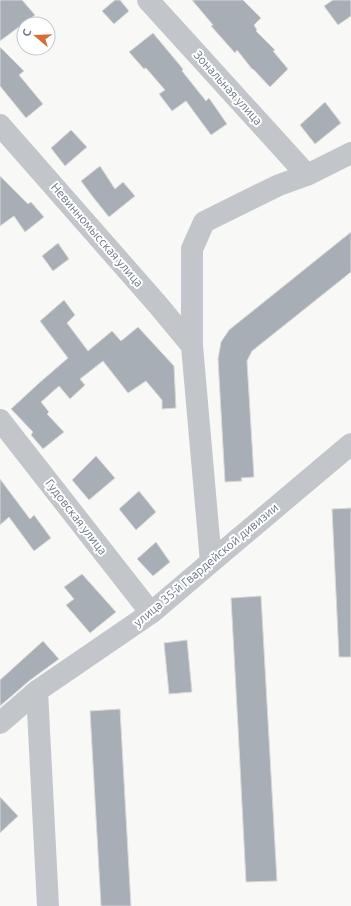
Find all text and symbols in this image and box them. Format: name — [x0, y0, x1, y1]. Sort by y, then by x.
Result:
north arrow — [16, 16, 56, 56]
text: С — [20, 27, 33, 38]
street label: Зональная улица — [192, 48, 265, 127]
street label: Невинномысская улица — [49, 180, 146, 289]
street label: Гудовская улица — [43, 477, 110, 557]
street label: улица 35-й Гвардейской дивизии — [131, 500, 280, 629]

